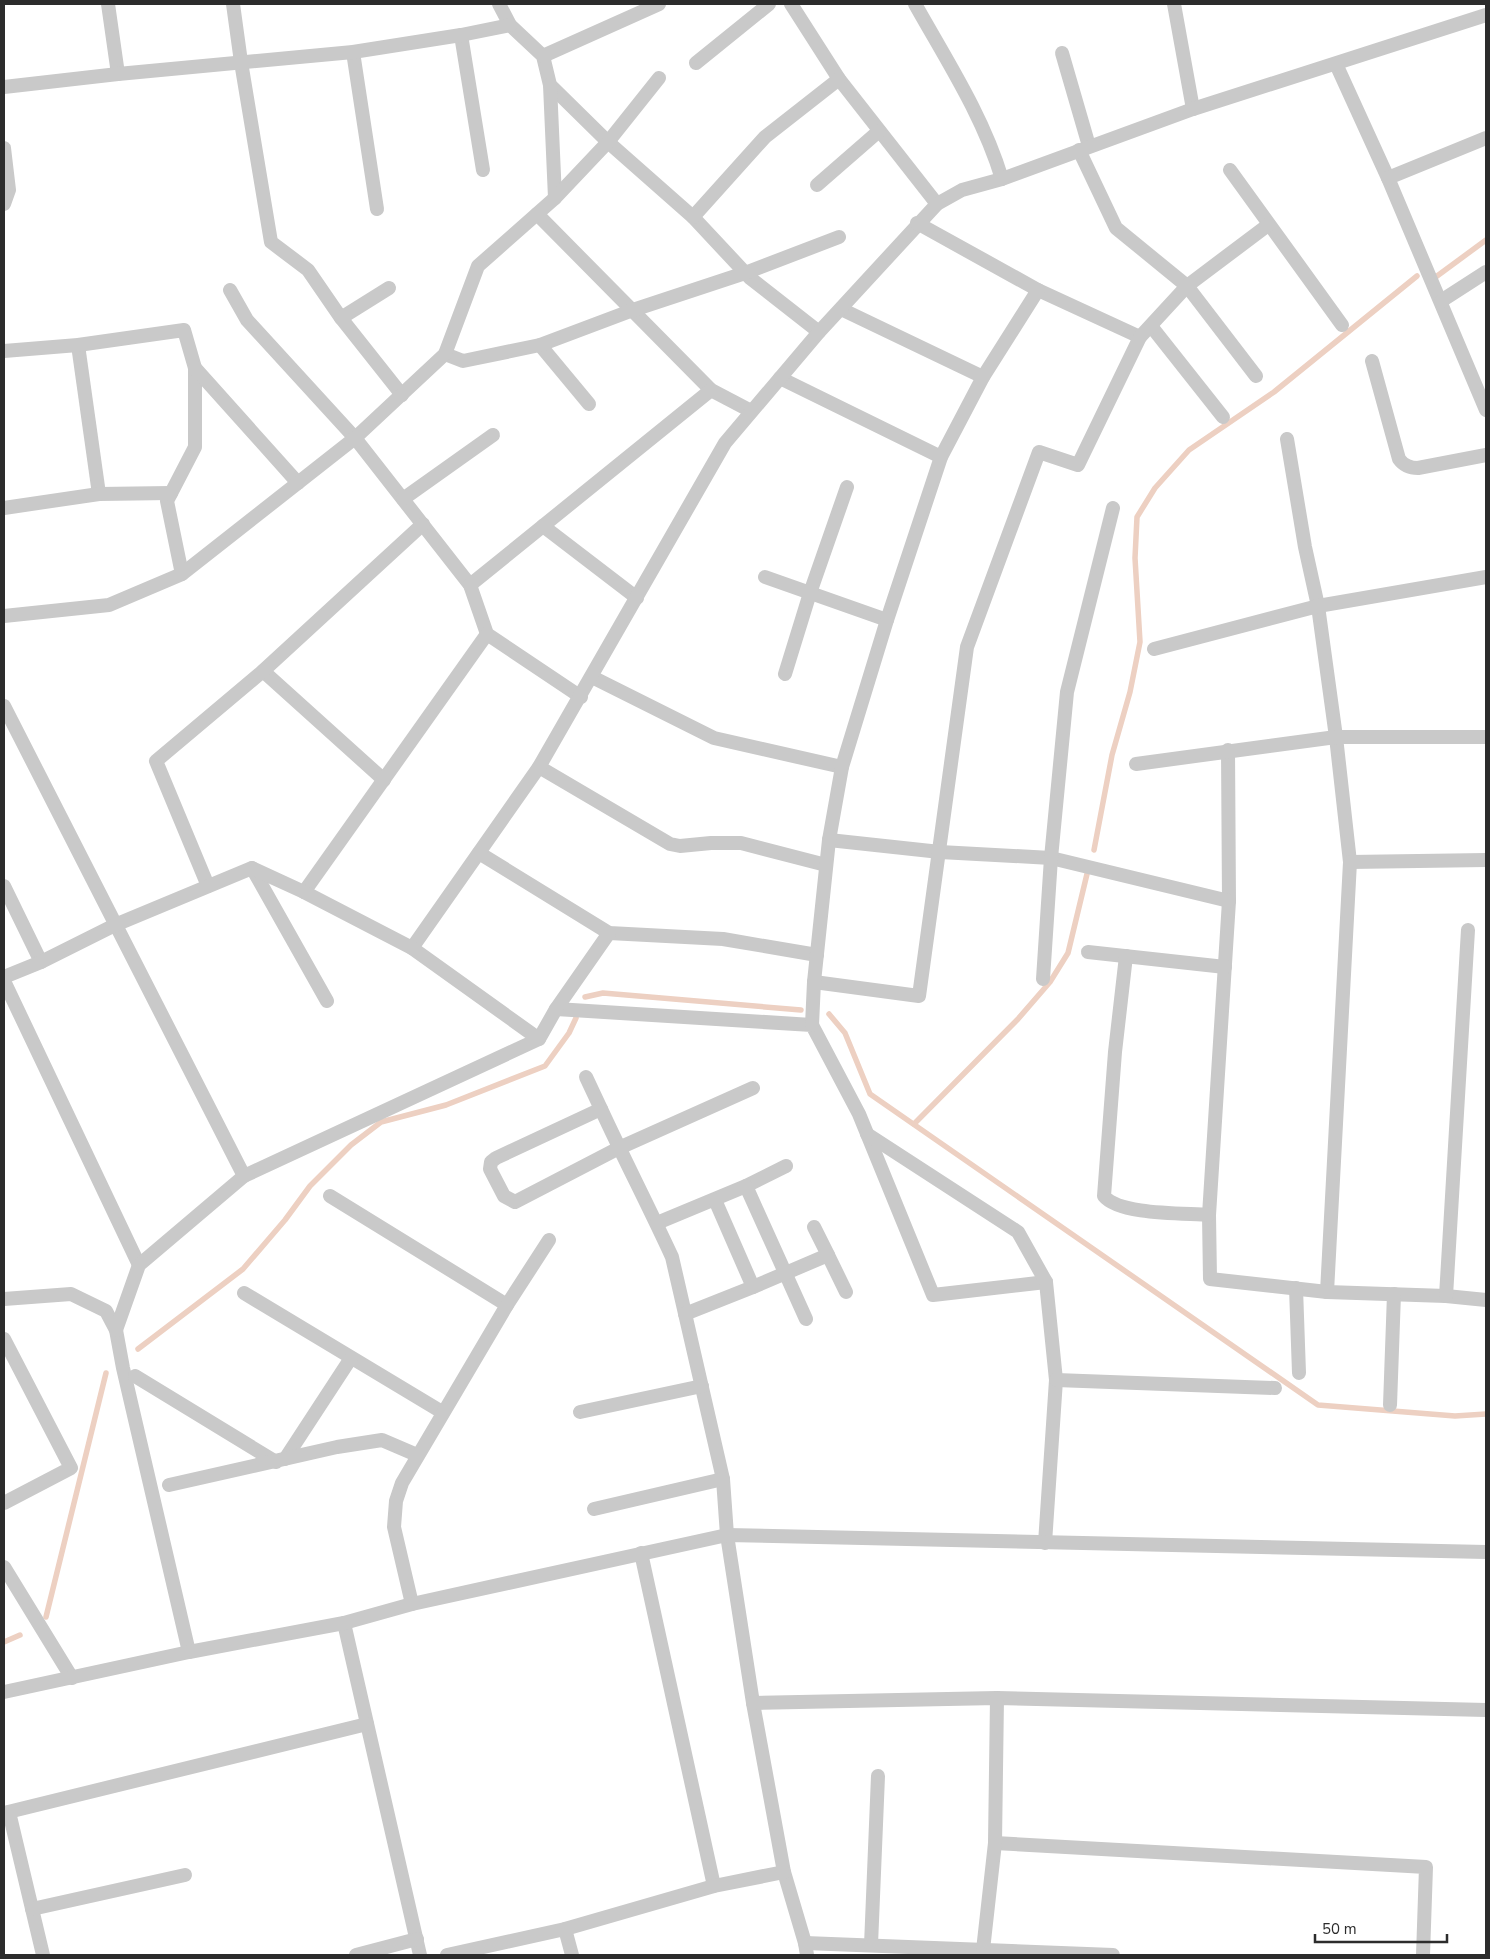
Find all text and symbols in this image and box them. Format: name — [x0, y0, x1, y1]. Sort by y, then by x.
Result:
scale bar — [1315, 1912, 1448, 1944]
text: 50 m — [1322, 1919, 1357, 1939]

